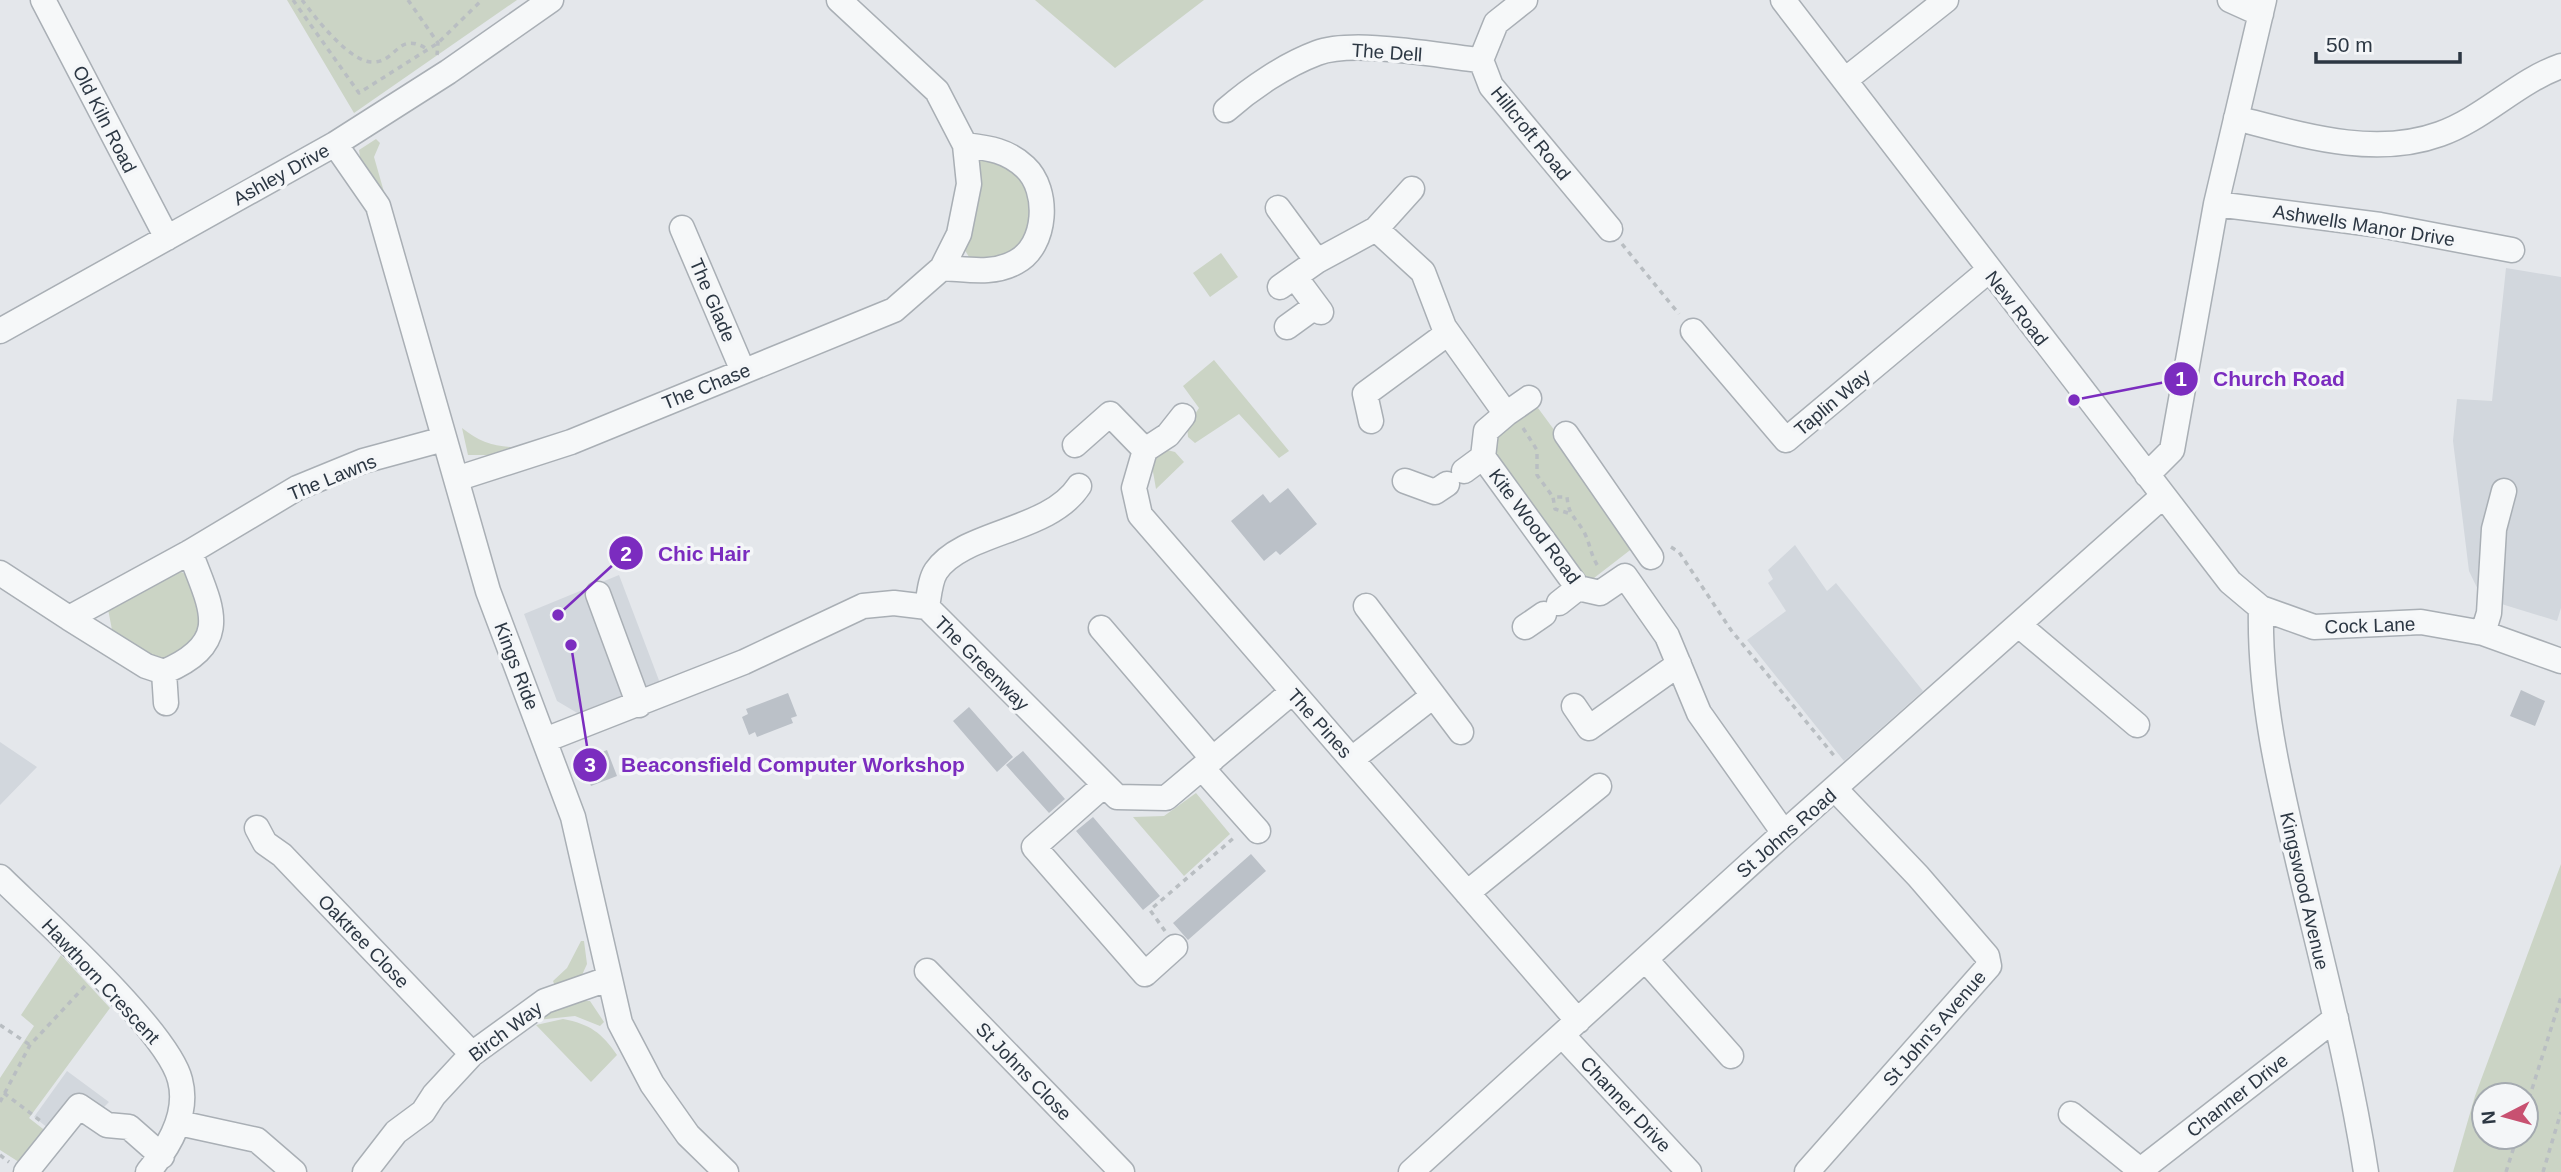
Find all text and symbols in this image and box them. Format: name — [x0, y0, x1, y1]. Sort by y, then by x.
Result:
scale bar — [2316, 21, 2460, 65]
text: 50 m — [2326, 33, 2373, 56]
street label: The Dell — [1351, 40, 1423, 65]
street label: Old Kiln Road — [69, 62, 141, 176]
street label: Hillcroft Road — [1487, 82, 1575, 184]
street label: Ashley Drive — [230, 139, 333, 209]
street label: Ashwells Manor Drive — [2272, 201, 2456, 250]
street label: The Glade — [686, 255, 740, 345]
street label: New Road — [1981, 267, 2052, 350]
callout: Church Road — [2164, 358, 2359, 400]
street label: The Chase — [659, 359, 753, 414]
street label: Taplin Way — [1790, 364, 1875, 440]
text: 1 — [2175, 367, 2187, 390]
text: Church Road — [2213, 367, 2345, 390]
street label: The Lawns — [285, 450, 379, 505]
street label: Kite Wood Road — [1485, 465, 1585, 588]
callout: Chic Hair — [609, 532, 764, 574]
text: 2 — [620, 542, 632, 565]
text: Chic Hair — [658, 542, 750, 565]
street label: The Greenway — [930, 612, 1033, 715]
street label: Cock Lane — [2324, 613, 2416, 638]
street label: Kings Ride — [490, 620, 543, 713]
street label: The Pines — [1283, 685, 1356, 762]
callout: Beaconsfield Computer Workshop — [573, 744, 979, 786]
text: 3 — [584, 753, 596, 776]
text: Beaconsfield Computer Workshop — [621, 753, 965, 776]
street label: St Johns Road — [1732, 785, 1840, 882]
street label: Kingswood Avenue — [2276, 810, 2333, 972]
street label: Oaktree Close — [314, 890, 413, 992]
street label: Hawthorn Crescent — [38, 915, 164, 1048]
street label: St John's Avenue — [1879, 966, 1990, 1090]
street label: Birch Way — [465, 997, 546, 1066]
street label: St Johns Close — [972, 1018, 1076, 1125]
street label: Channer Drive — [2183, 1049, 2292, 1141]
street label: Channer Drive — [1576, 1052, 1675, 1156]
north arrow — [2470, 1081, 2540, 1151]
text: N — [2477, 1110, 2500, 1126]

